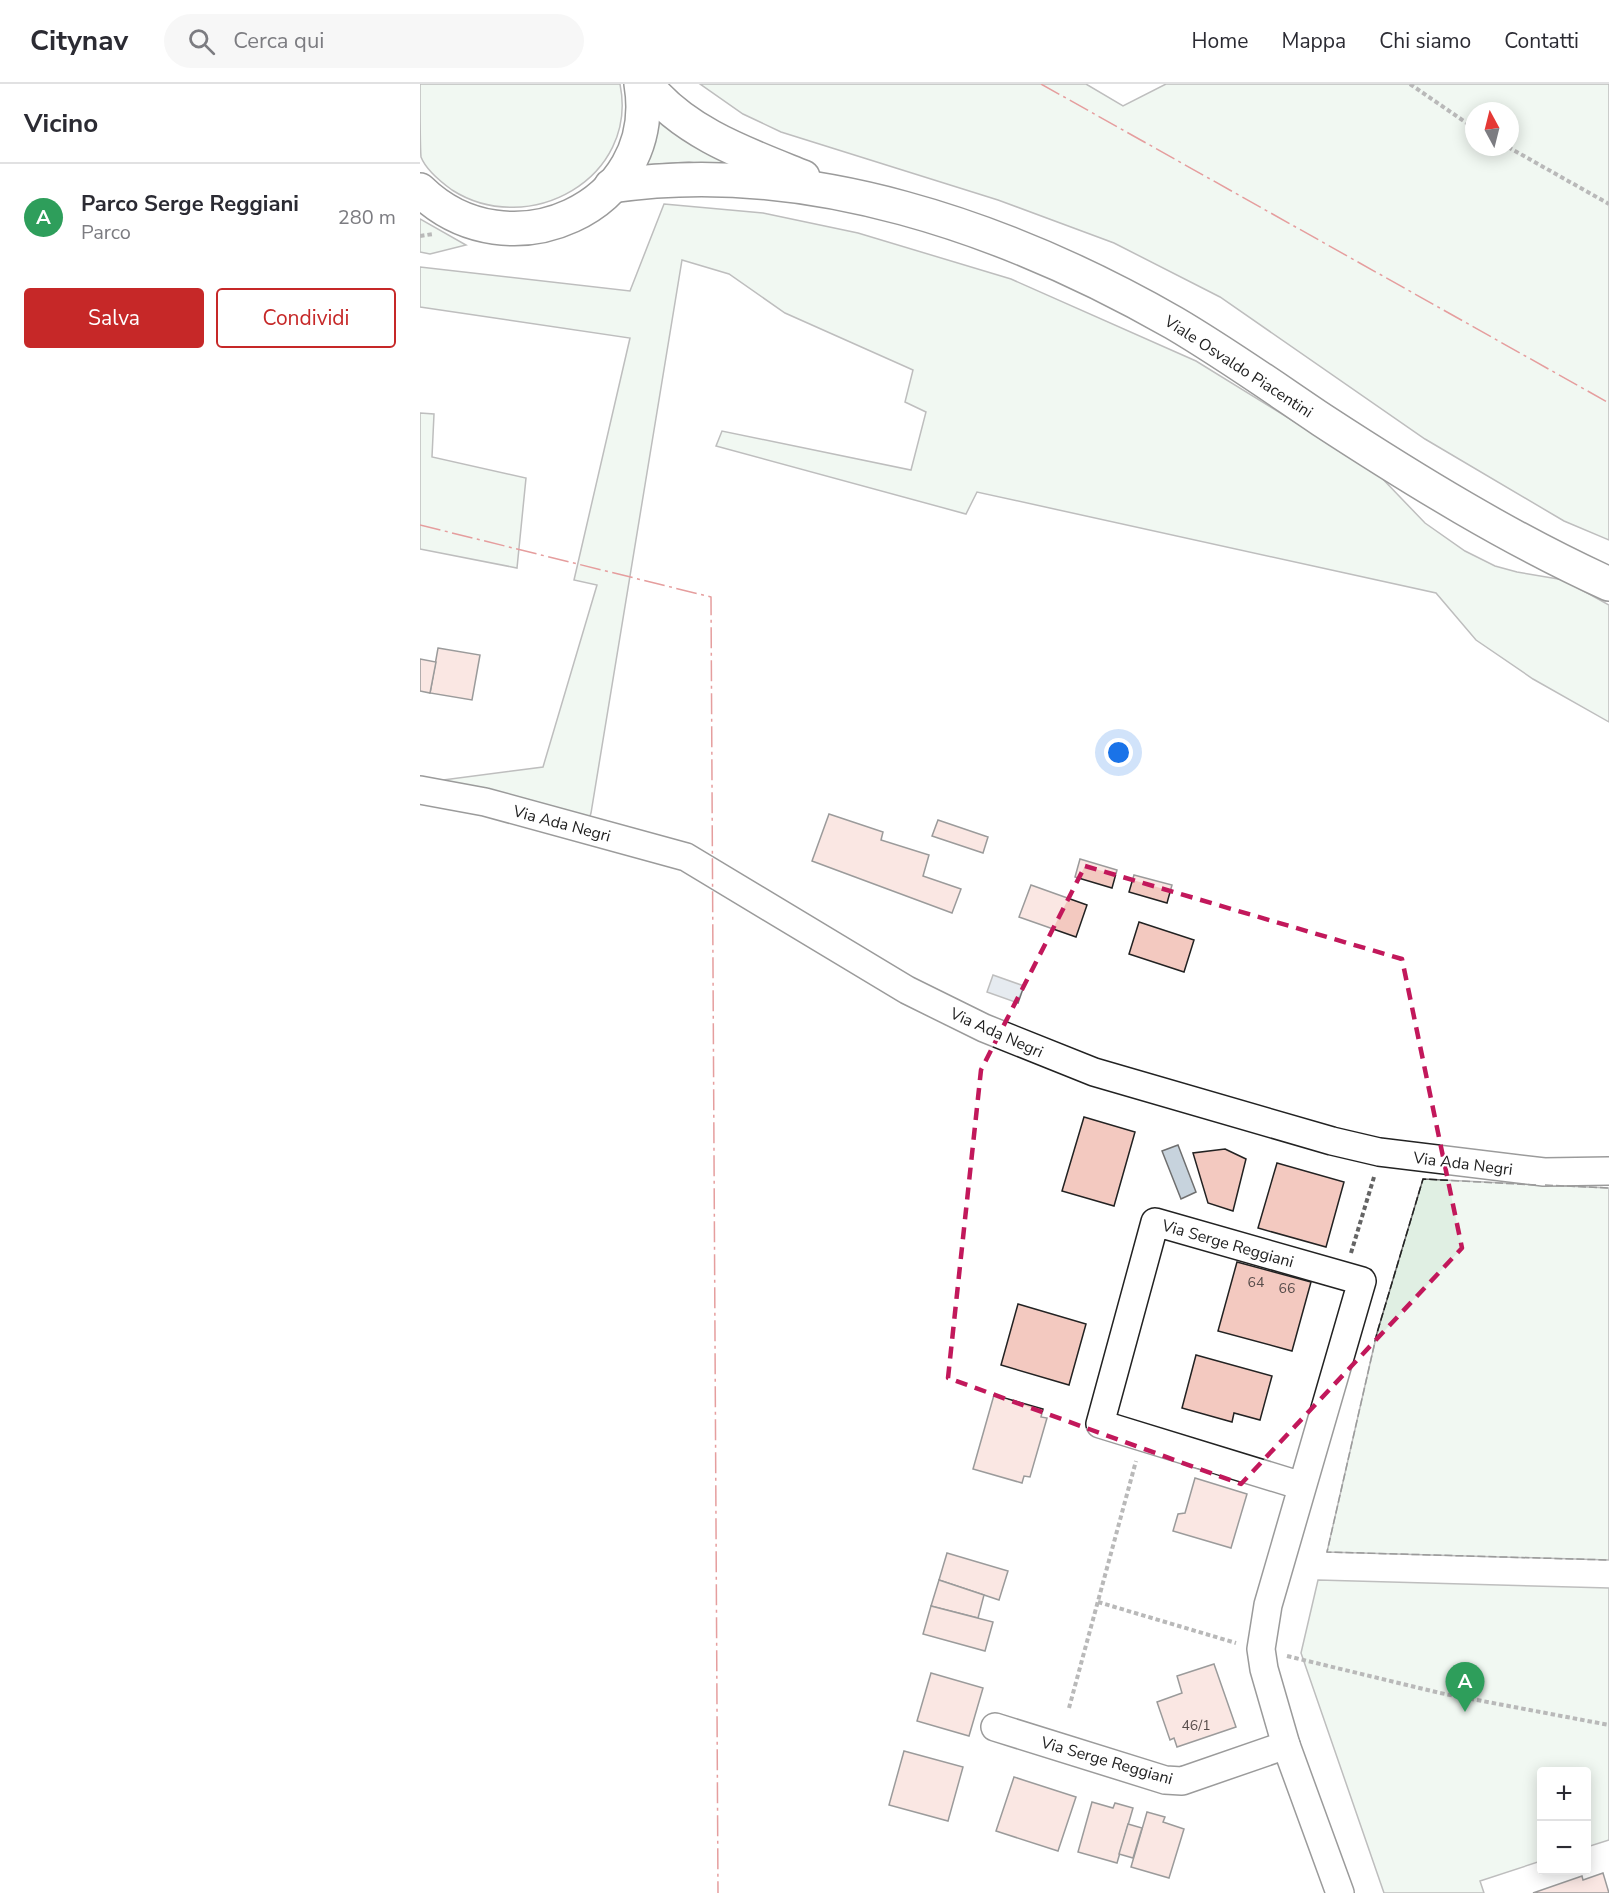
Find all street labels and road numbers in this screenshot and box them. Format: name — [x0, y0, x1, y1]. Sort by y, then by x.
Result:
street label: Viale Osvaldo Piacentini — [1159, 310, 1317, 423]
street label: Via Ada Negri — [510, 800, 613, 848]
street label: Via Ada Negri — [946, 1002, 1047, 1063]
street label: Via Ada Negri — [1411, 1147, 1514, 1181]
street label: Via Serge Reggiani — [1158, 1214, 1296, 1273]
street label: Via Serge Reggiani — [1037, 1731, 1175, 1790]

